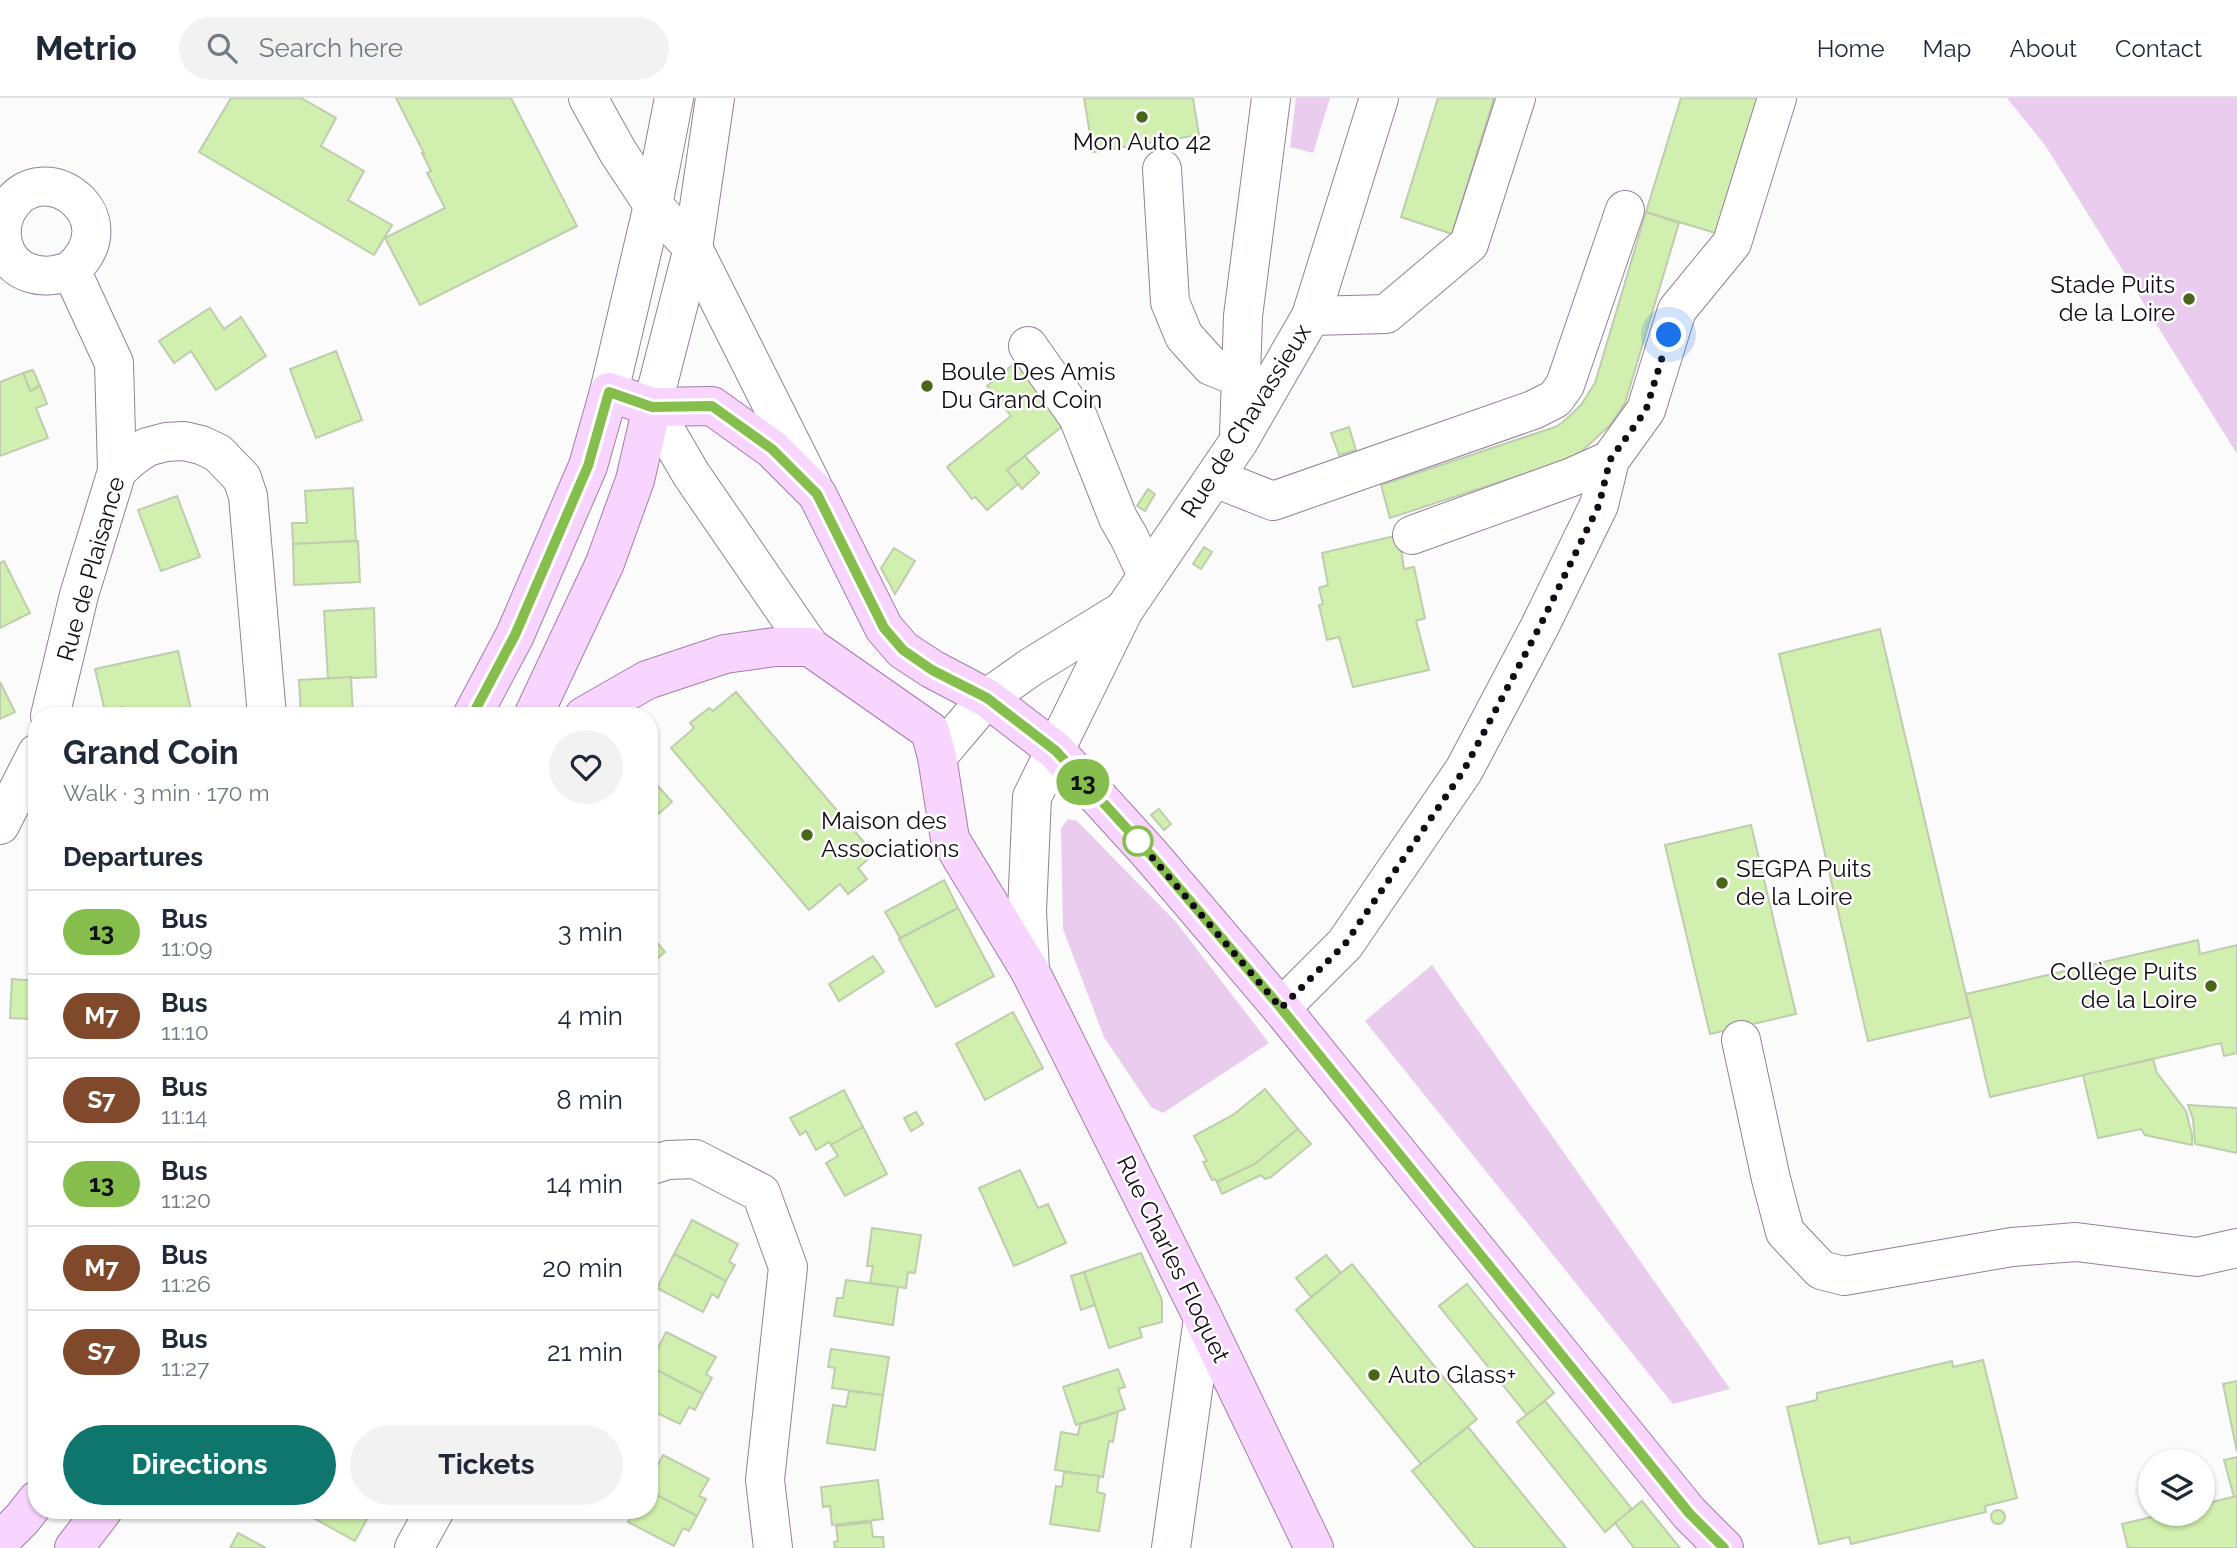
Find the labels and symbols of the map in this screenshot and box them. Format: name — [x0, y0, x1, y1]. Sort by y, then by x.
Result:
marker: Mon Auto 42 — [1134, 109, 1150, 125]
place label: Mon Auto 42 — [1073, 127, 1211, 156]
place label: Stade Puits de la Loire — [2050, 270, 2175, 327]
marker: Stade Puits de la Loire — [2181, 291, 2197, 307]
your location — [1651, 317, 1686, 352]
street label: Rue de Chavassieux — [1174, 319, 1317, 523]
place label: Boule Des Amis Du Grand Coin — [941, 357, 1116, 414]
marker: Boule Des Amis Du Grand Coin — [919, 378, 935, 394]
street label: Rue de Plaisance — [50, 473, 131, 665]
line badge: 13 — [1052, 759, 1114, 805]
place label: Maison des Associations — [821, 806, 959, 863]
unlabelled marker — [1123, 826, 1153, 856]
marker: Maison des Associations — [799, 827, 815, 843]
place label: SEGPA Puits de la Loire — [1736, 854, 1871, 911]
marker: SEGPA Puits de la Loire — [1714, 875, 1730, 891]
place label: Collège Puits de la Loire — [2050, 957, 2197, 1014]
marker: Collège Puits de la Loire — [2203, 978, 2219, 994]
street label: Rue Charles Floquet — [1111, 1151, 1236, 1367]
place label: Auto Glass+ — [1388, 1360, 1516, 1389]
marker: Auto Glass+ — [1366, 1367, 1382, 1383]

